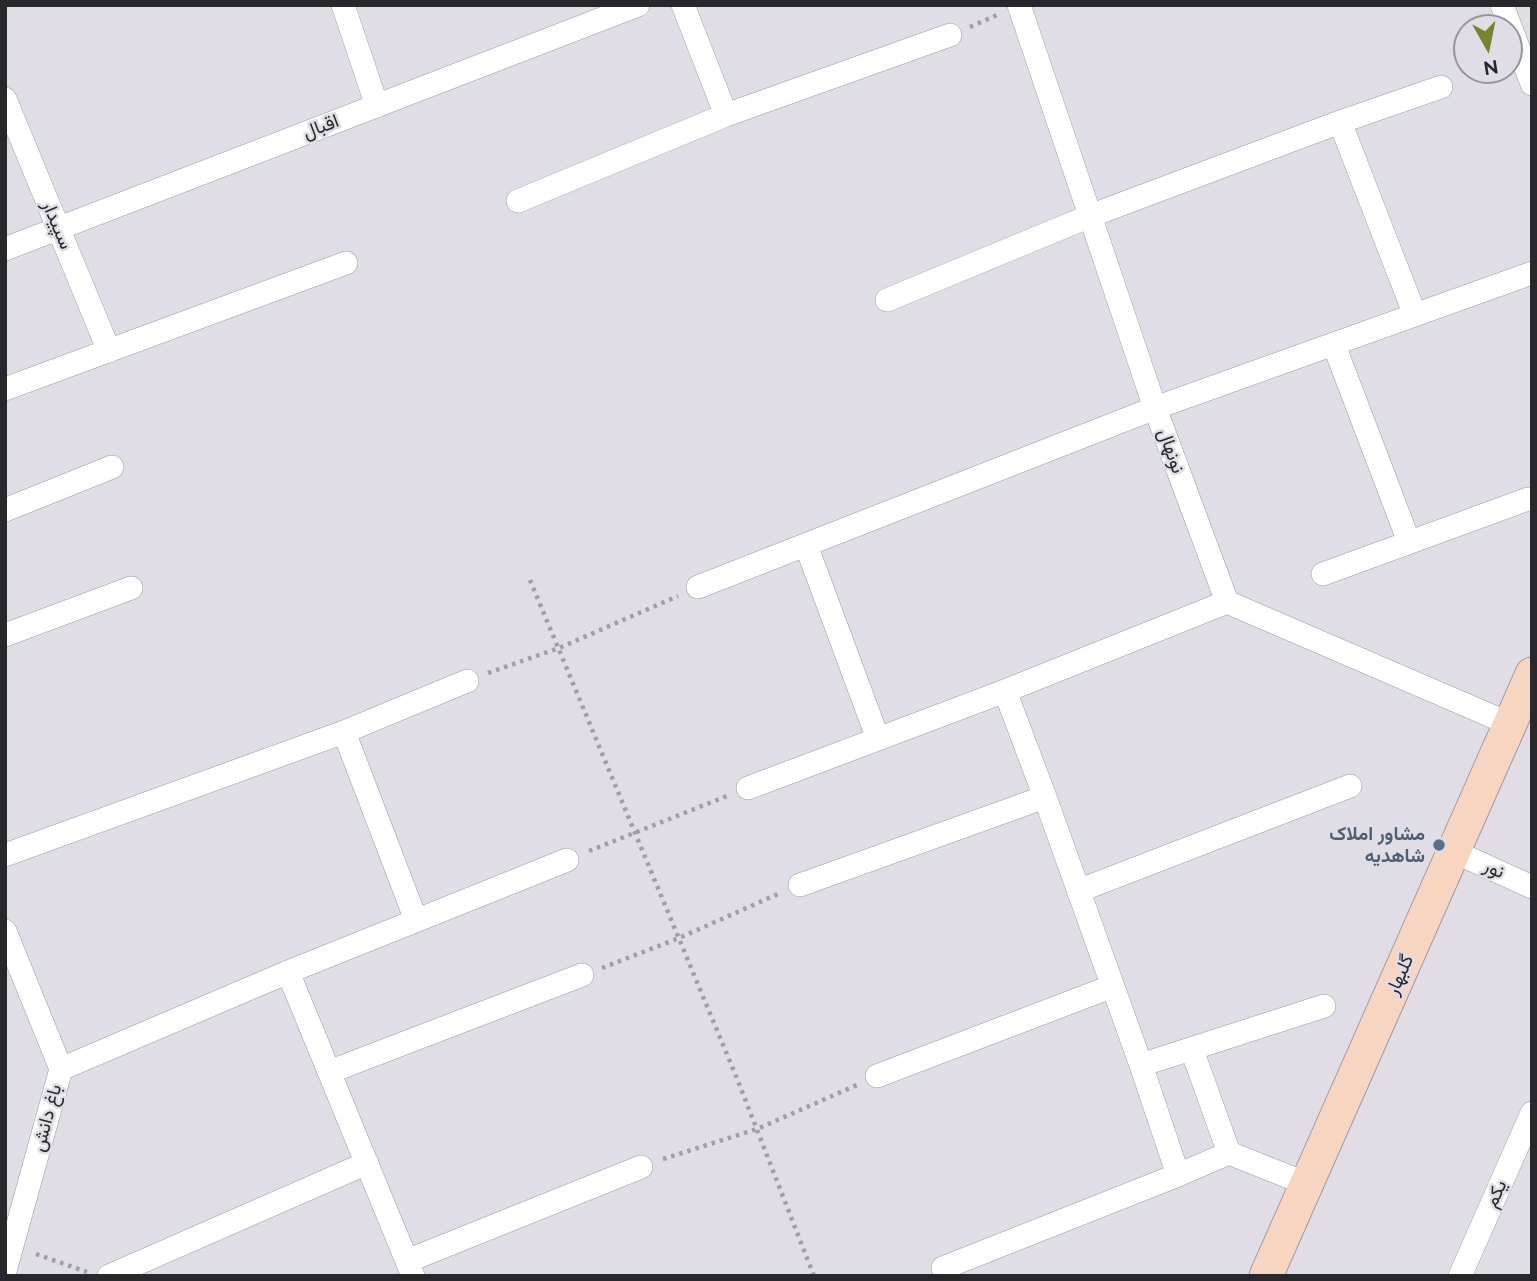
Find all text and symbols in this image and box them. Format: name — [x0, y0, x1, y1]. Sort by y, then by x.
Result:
north arrow — [1453, 14, 1523, 84]
text: N — [1482, 56, 1500, 80]
street label: اقبال — [300, 110, 342, 144]
street label: سپیدار — [37, 197, 77, 253]
street label: نونهال — [1152, 426, 1190, 476]
place label: مشاور املاک شاهدیه — [1329, 823, 1425, 867]
marker: مشاور املاک شاهدیه — [1431, 837, 1447, 853]
street label: نور — [1480, 854, 1508, 884]
street label: گلبهار — [1381, 951, 1419, 999]
street label: باغ دانش — [27, 1082, 67, 1154]
street label: یکم — [1480, 1177, 1512, 1211]

